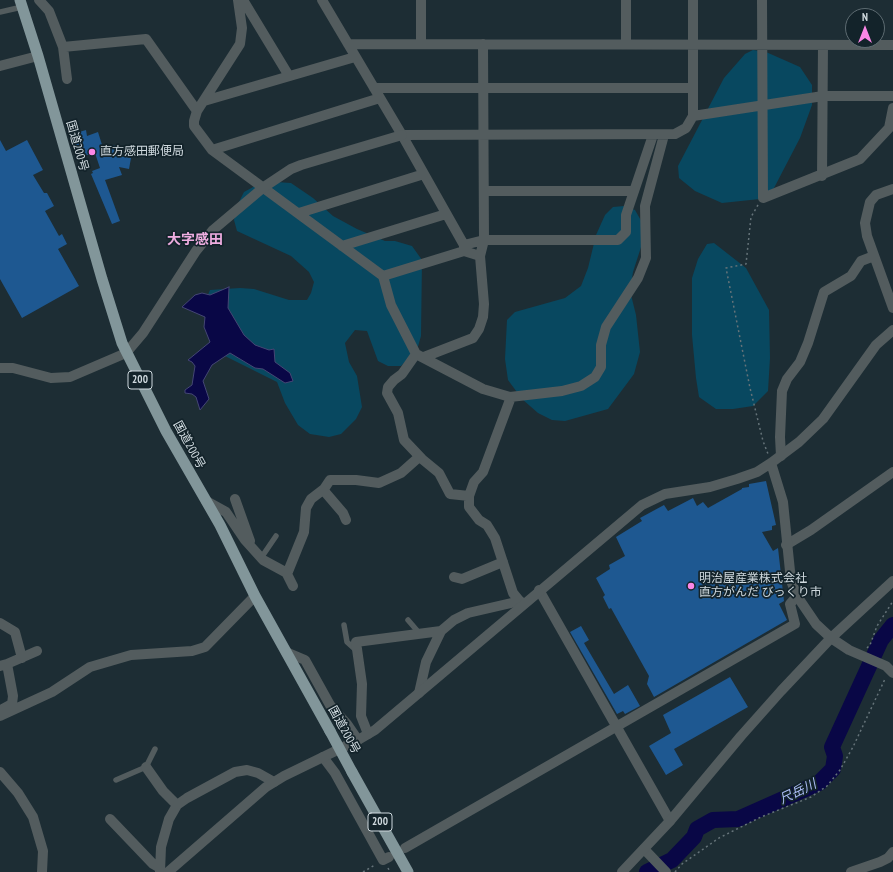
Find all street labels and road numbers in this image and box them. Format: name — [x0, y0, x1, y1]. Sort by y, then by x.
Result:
street label: 国道200号 — [63, 119, 91, 173]
road number: 200 — [128, 371, 152, 389]
street label: 国道200号 — [170, 419, 208, 471]
street label: 国道200号 — [325, 704, 363, 756]
road number: 200 — [368, 813, 392, 831]

